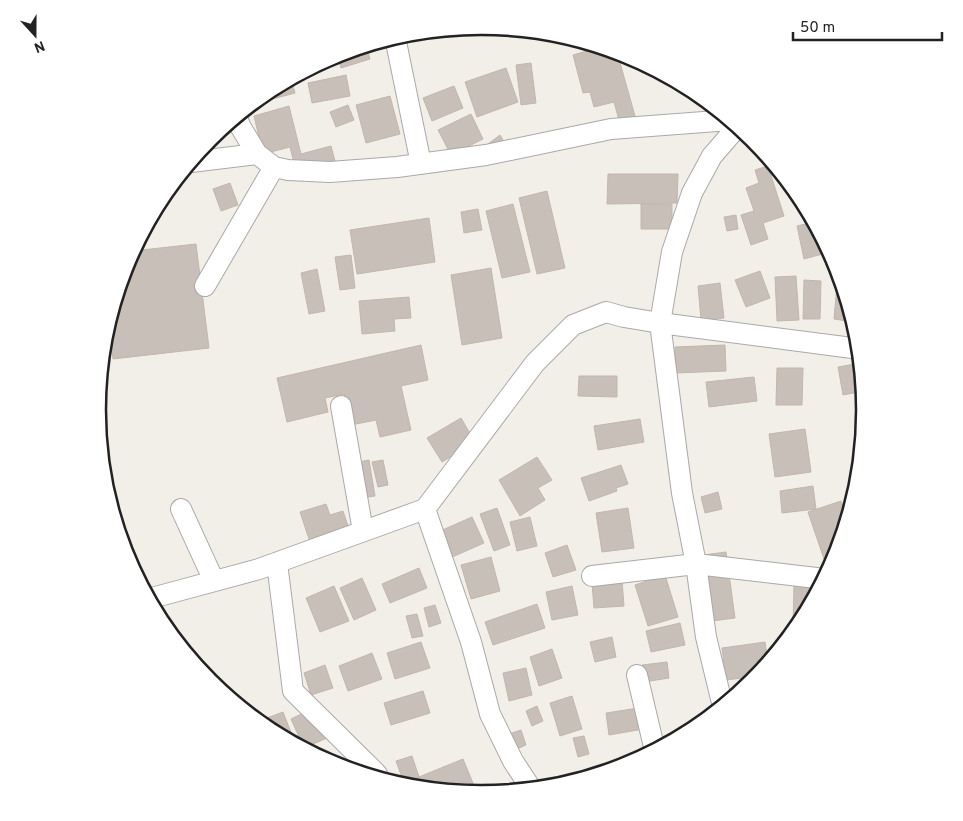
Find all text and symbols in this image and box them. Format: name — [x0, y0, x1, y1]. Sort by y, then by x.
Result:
north arrow — [10, 10, 60, 60]
scale bar — [793, 10, 942, 42]
text: 50 m — [800, 19, 835, 38]
text: N — [31, 36, 47, 55]

